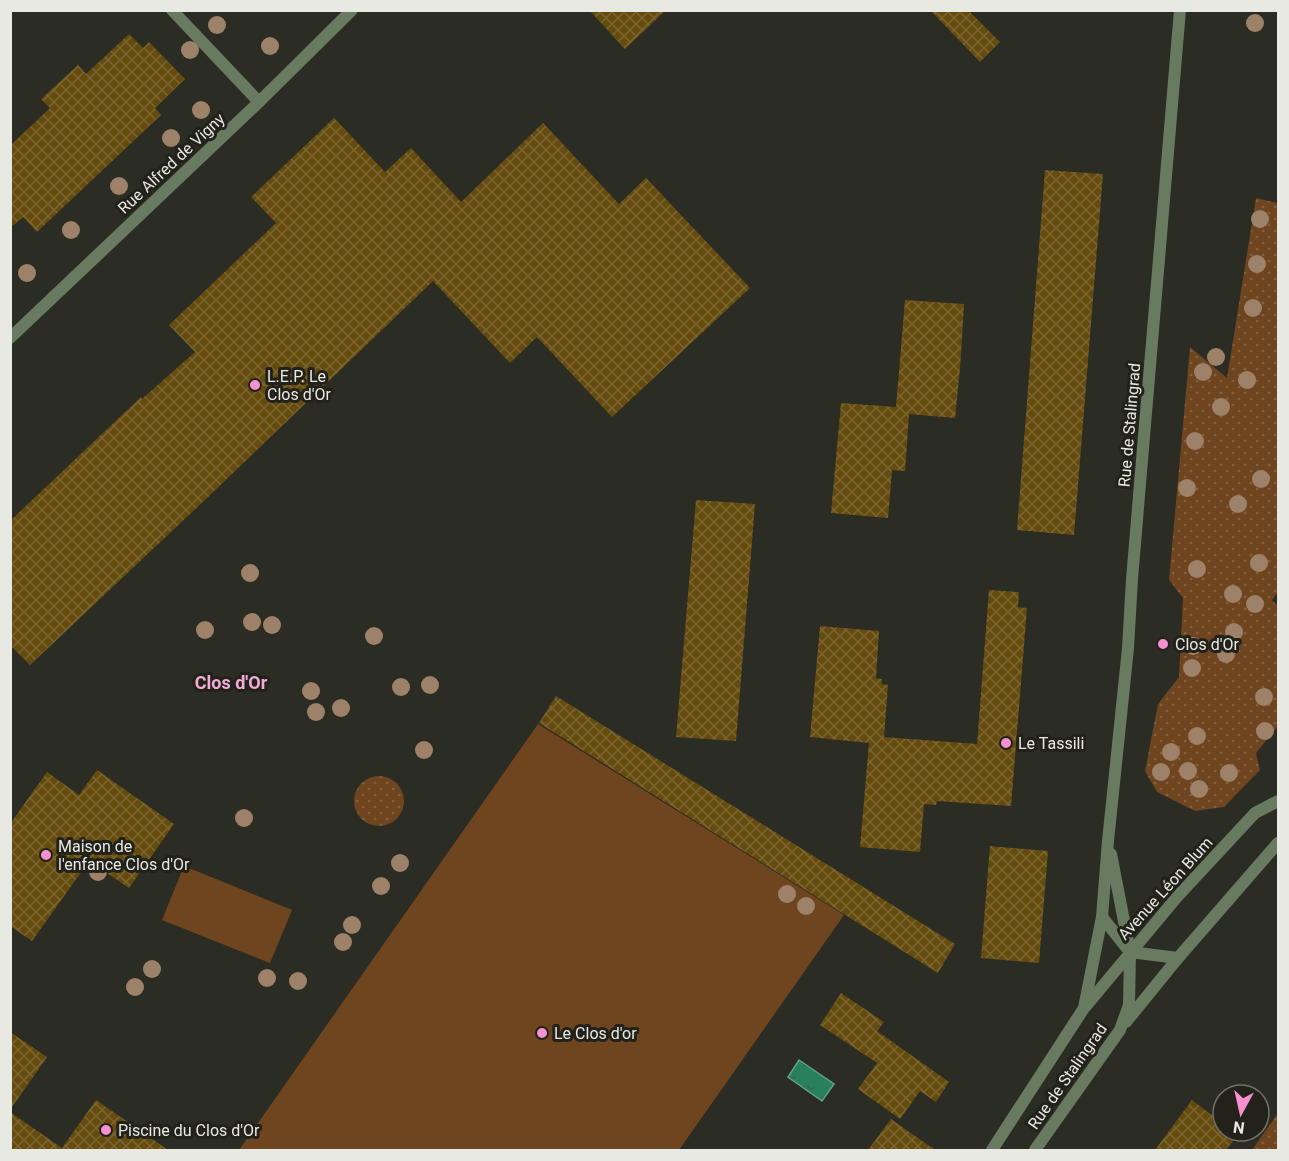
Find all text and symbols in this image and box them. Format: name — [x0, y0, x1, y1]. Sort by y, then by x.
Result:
street label: Rue Alfred de Vigny — [114, 109, 229, 218]
street label: Rue de Stalingrad — [1115, 362, 1144, 488]
place label: L.E.P. Le Clos d'Or — [267, 367, 331, 404]
marker: L.E.P. Le Clos d'Or — [248, 378, 262, 392]
place label: Clos d'Or — [1175, 635, 1239, 654]
marker: Clos d'Or — [1156, 637, 1170, 651]
district label: Clos d'Or — [195, 672, 268, 693]
place label: Le Tassili — [1018, 734, 1084, 753]
marker: Le Tassili — [999, 736, 1013, 750]
street label: Avenue Léon Blum — [1114, 833, 1217, 944]
place label: Maison de l'enfance Clos d'Or — [58, 837, 190, 874]
marker: Maison de l'enfance Clos d'Or — [39, 848, 53, 862]
street label: Rue de Stalingrad — [1024, 1020, 1111, 1133]
place label: Le Clos d'or — [554, 1024, 637, 1043]
marker: Le Clos d'or — [535, 1026, 549, 1040]
north arrow — [1211, 1083, 1271, 1143]
text: N — [1232, 1117, 1246, 1138]
place label: Piscine du Clos d'Or — [118, 1121, 260, 1140]
marker: Piscine du Clos d'Or — [99, 1123, 113, 1137]

